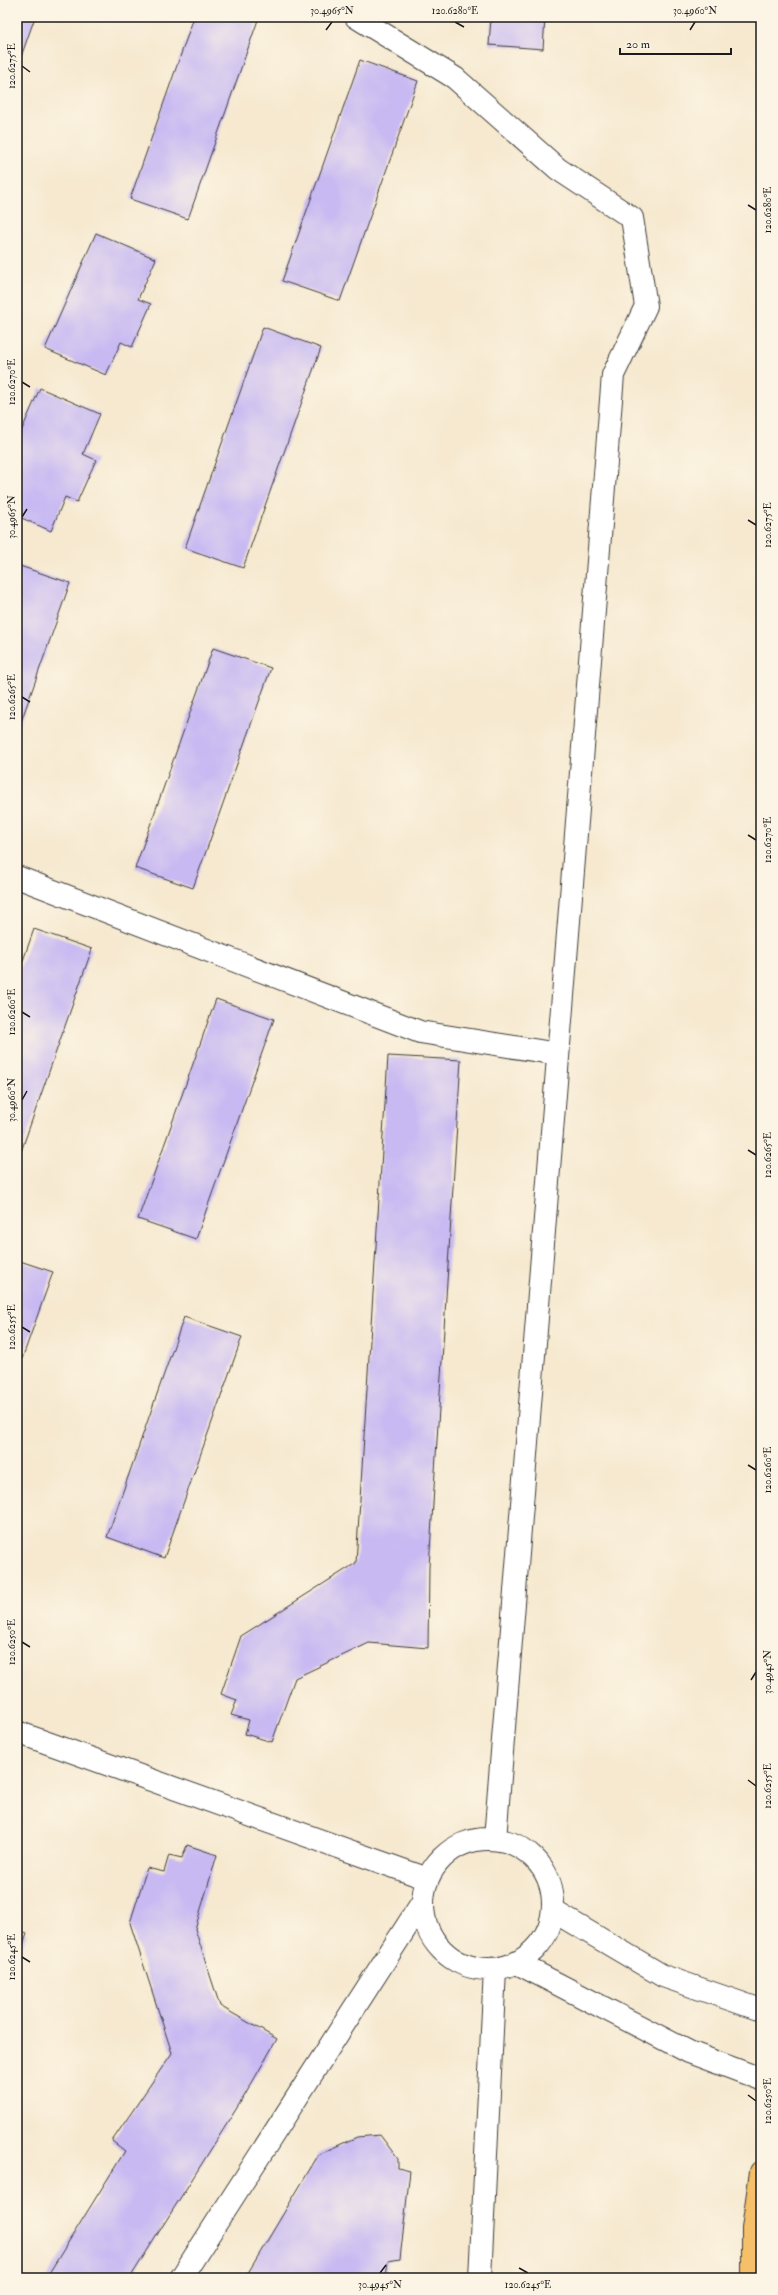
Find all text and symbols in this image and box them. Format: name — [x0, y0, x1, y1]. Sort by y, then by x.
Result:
text: 30.4965°N — [310, 5, 354, 17]
text: 120.6280°E — [432, 5, 478, 17]
text: 30.4960°N — [673, 5, 717, 17]
scale bar — [620, 30, 731, 56]
text: 20 m — [626, 37, 651, 52]
text: 120.6275°E — [6, 43, 18, 89]
text: 120.6280°E — [762, 187, 774, 233]
text: 120.6270°E — [6, 359, 18, 405]
text: 30.4965°N — [6, 495, 18, 539]
text: 120.6275°E — [762, 502, 774, 548]
text: 120.6265°E — [6, 674, 18, 720]
text: 120.6270°E — [762, 817, 774, 863]
text: 120.6260°E — [6, 989, 18, 1035]
text: 30.4960°N — [6, 1078, 18, 1122]
text: 120.6265°E — [762, 1132, 774, 1178]
text: 120.6255°E — [6, 1304, 18, 1350]
text: 120.6260°E — [762, 1447, 774, 1493]
text: 120.6250°E — [6, 1619, 18, 1665]
text: 30.4945°N — [762, 1650, 774, 1694]
text: 120.6255°E — [762, 1763, 774, 1809]
text: 120.6245°E — [6, 1934, 18, 1980]
text: 120.6250°E — [762, 2078, 774, 2124]
text: 30.4945°N — [358, 2279, 402, 2291]
text: 120.6245°E — [505, 2279, 551, 2291]

